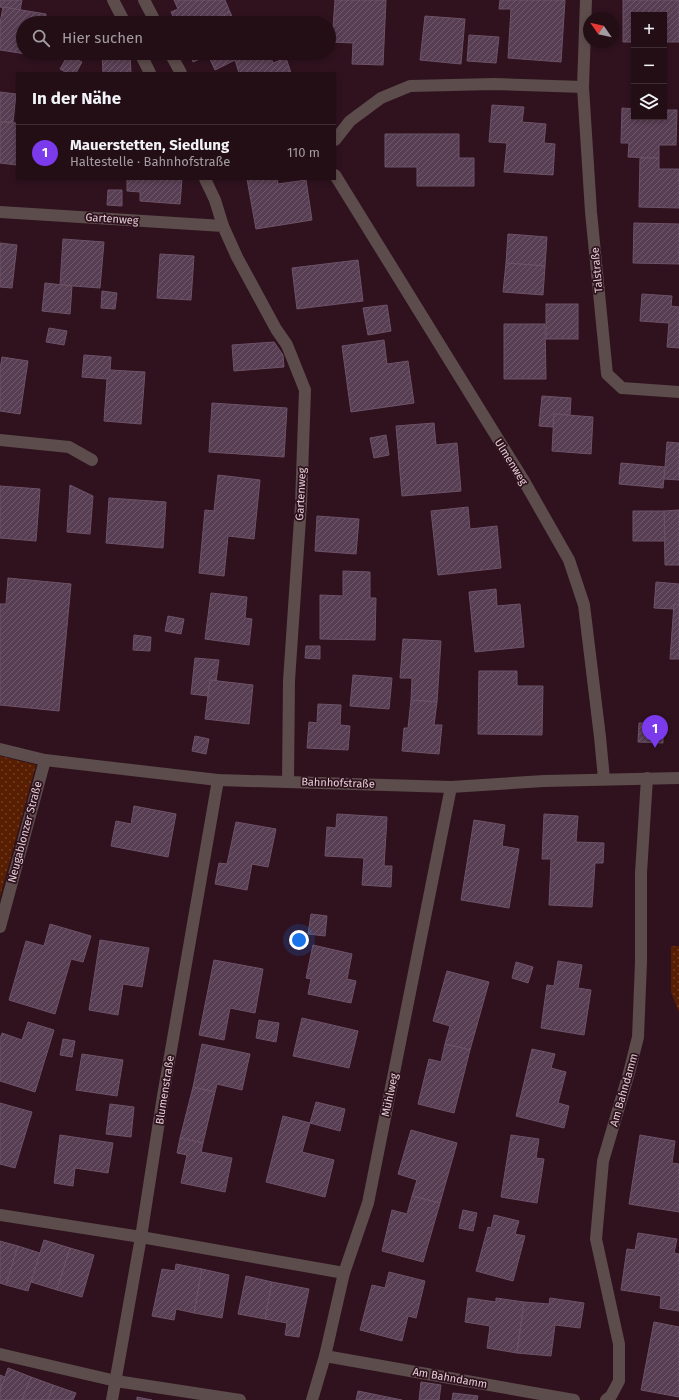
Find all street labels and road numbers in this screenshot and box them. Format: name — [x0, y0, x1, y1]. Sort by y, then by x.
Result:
street label: Gartenweg — [85, 211, 139, 227]
street label: Talstraße — [589, 247, 605, 293]
street label: Ulmenweg — [492, 437, 530, 488]
street label: Gartenweg — [293, 467, 309, 521]
street label: Bahnhofstraße — [301, 775, 375, 791]
street label: Neugablonzer Straße — [5, 780, 45, 884]
street label: Am Bahndamm — [607, 1052, 641, 1128]
street label: Blumenstraße — [153, 1055, 177, 1125]
street label: Mühlweg — [379, 1072, 401, 1118]
street label: Am Bahndamm — [412, 1365, 488, 1391]

